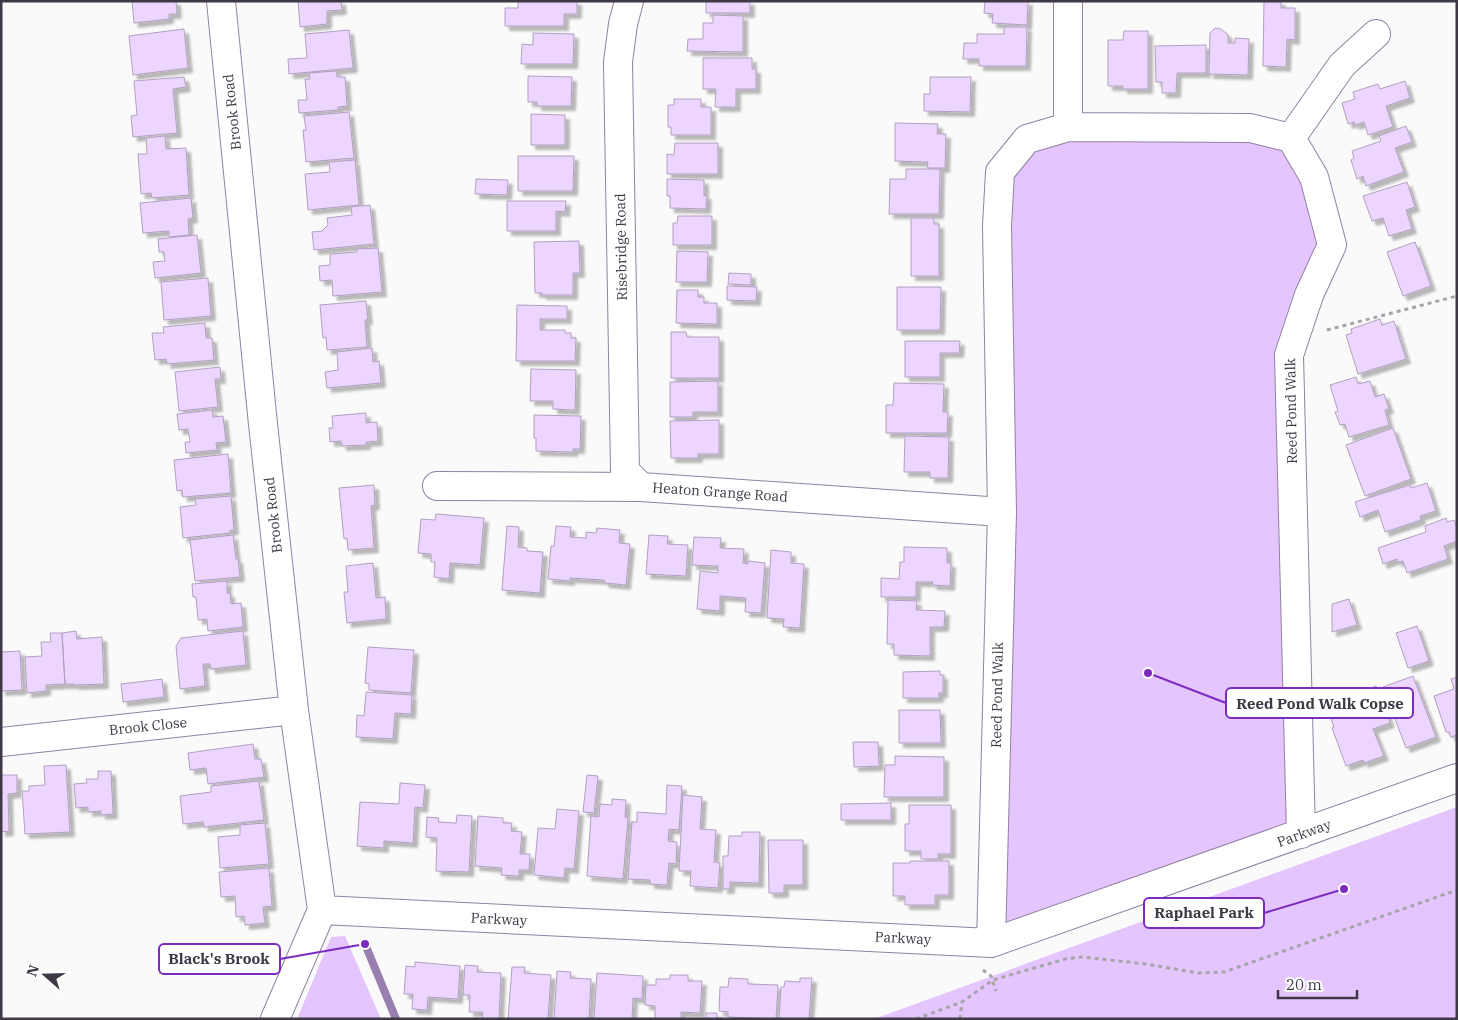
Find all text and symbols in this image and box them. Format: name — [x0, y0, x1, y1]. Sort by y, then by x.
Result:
street label: Brook Road — [219, 73, 245, 151]
street label: Risebridge Road — [611, 193, 631, 301]
street label: Reed Pond Walk — [1281, 357, 1301, 464]
street label: Brook Road — [260, 476, 286, 554]
street label: Heaton Grange Road — [652, 478, 789, 506]
street label: Reed Pond Walk — [987, 641, 1007, 748]
callout: Reed Pond Walk Copse — [1226, 688, 1413, 718]
text: Reed Pond Walk Copse — [1236, 694, 1404, 713]
street label: Brook Close — [108, 713, 188, 739]
street label: Parkway — [1274, 815, 1334, 851]
callout: Raphael Park — [1144, 898, 1264, 928]
text: Raphael Park — [1154, 903, 1254, 922]
street label: Parkway — [470, 909, 528, 929]
street label: Parkway — [874, 928, 932, 948]
callout: Black's Brook — [159, 944, 280, 974]
text: Black's Brook — [168, 949, 270, 968]
north arrow — [20, 950, 70, 1000]
text: N — [22, 962, 43, 979]
scale bar — [1278, 968, 1357, 1000]
text: 20 m — [1286, 975, 1322, 994]

